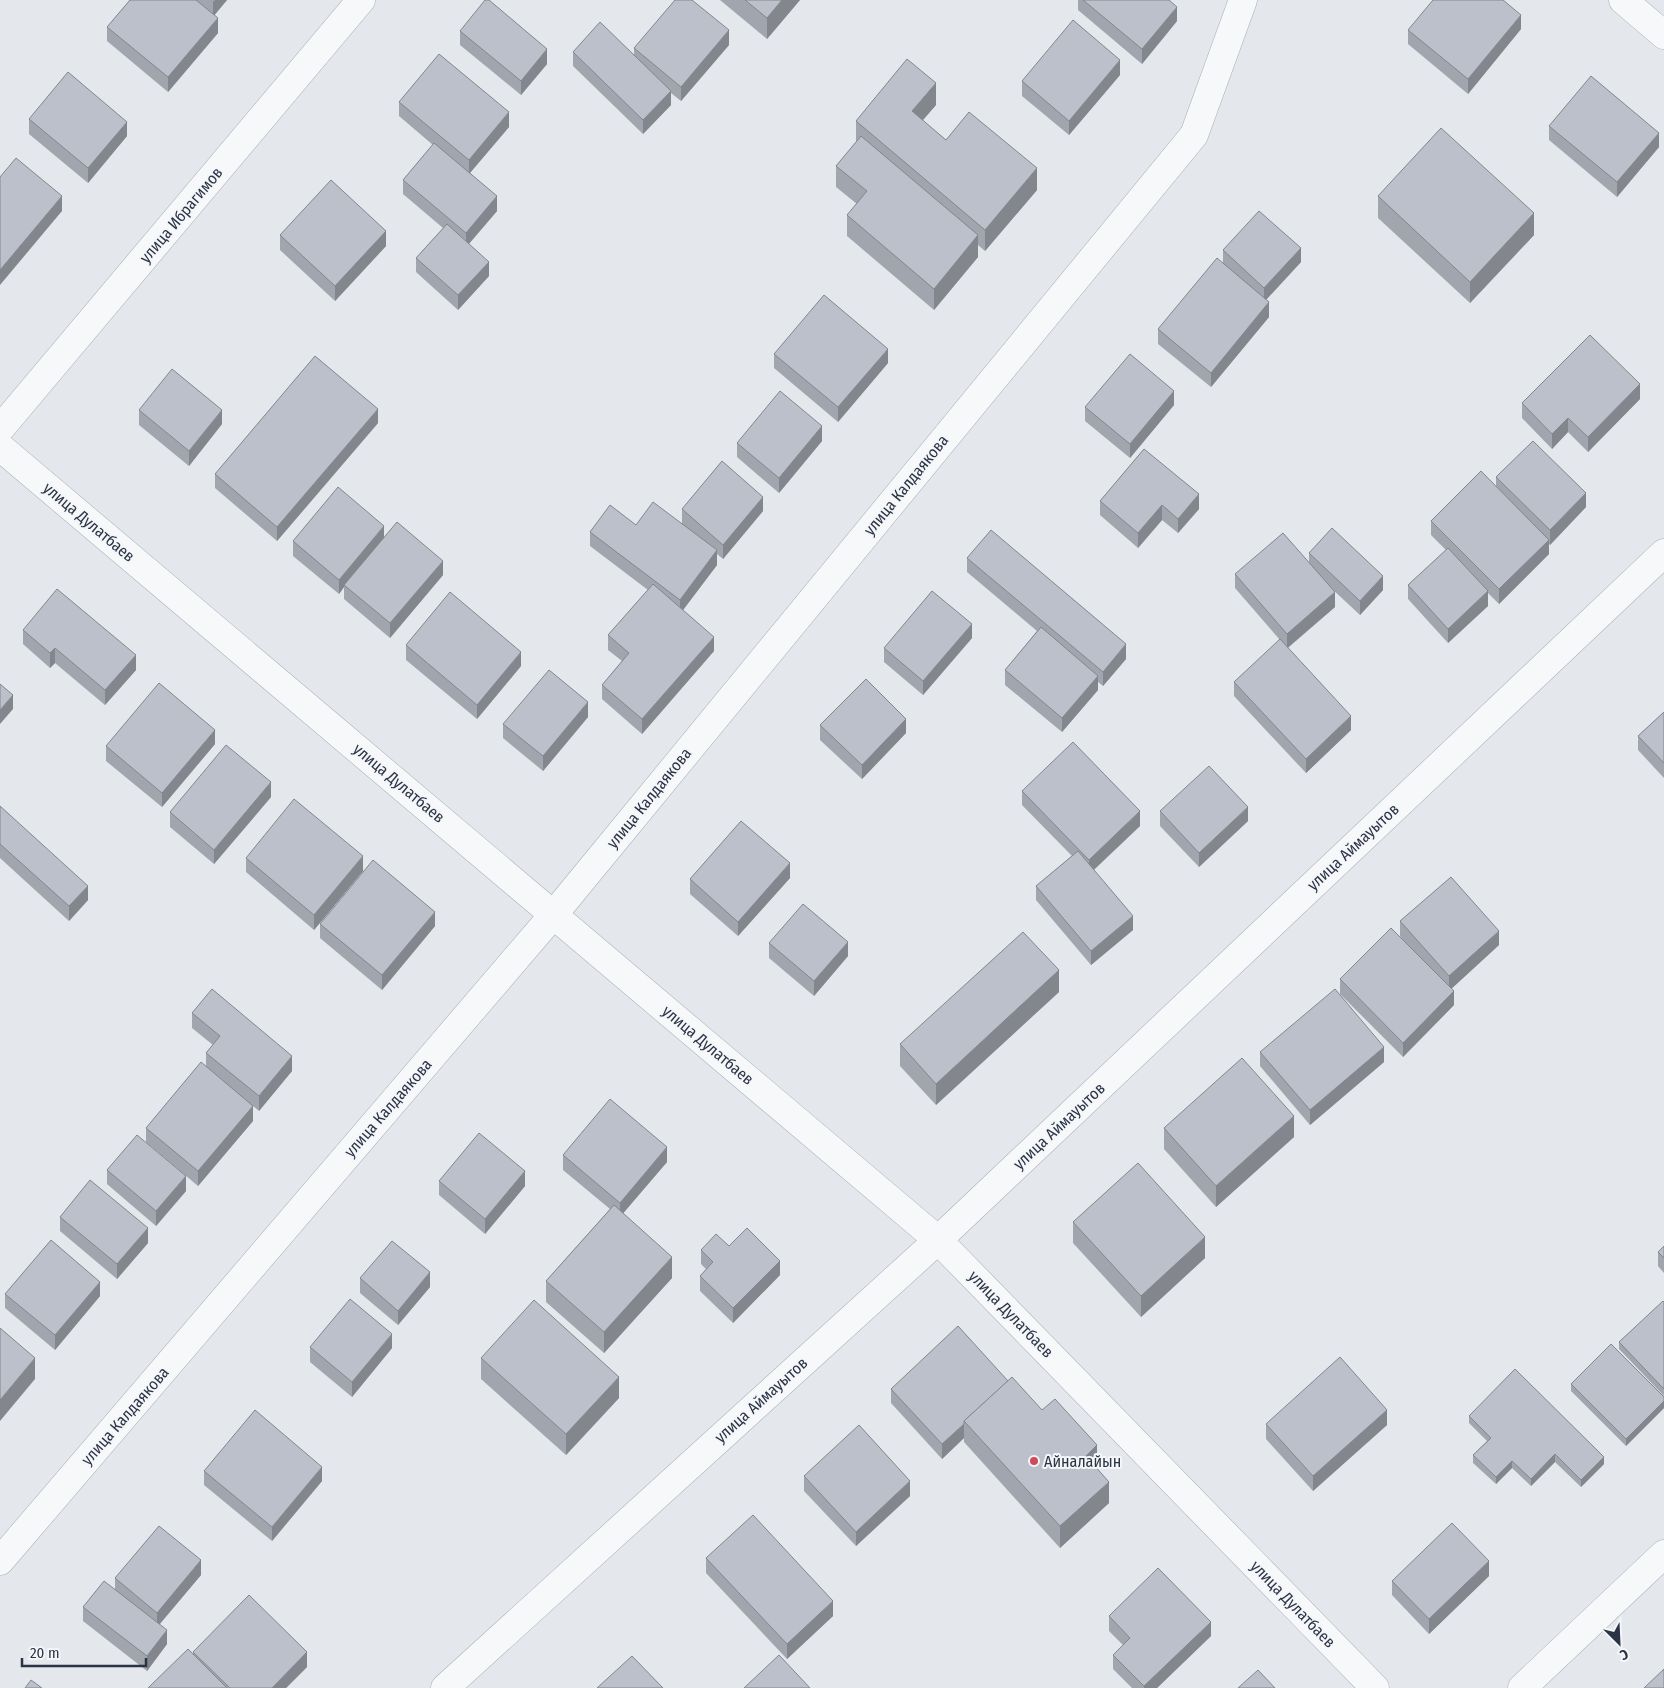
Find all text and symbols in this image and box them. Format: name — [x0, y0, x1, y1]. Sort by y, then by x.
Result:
street label: улица Ибрагимов — [135, 163, 227, 267]
street label: улица Калдаякова — [860, 431, 952, 539]
street label: улица Дулатбаев — [39, 478, 139, 566]
street label: улица Дулатбаев — [349, 739, 449, 827]
street label: улица Калдаякова — [603, 744, 695, 852]
street label: улица Аймауытов — [1303, 800, 1403, 894]
street label: улица Дулатбаев — [658, 1001, 758, 1089]
street label: улица Калдаякова — [340, 1055, 436, 1161]
street label: улица Аймауытов — [1009, 1079, 1109, 1173]
street label: улица Дулатбаев — [965, 1267, 1057, 1361]
street label: улица Аймауытов — [711, 1353, 811, 1447]
street label: улица Калдаякова — [77, 1363, 173, 1469]
place label: Айналайын — [1044, 1452, 1121, 1471]
marker: Айналайын — [1028, 1455, 1040, 1467]
street label: улица Дулатбаев — [1247, 1557, 1339, 1651]
north arrow — [1594, 1618, 1644, 1668]
scale bar — [22, 1636, 146, 1668]
text: 20 m — [30, 1644, 60, 1662]
text: С — [1617, 1645, 1631, 1664]

